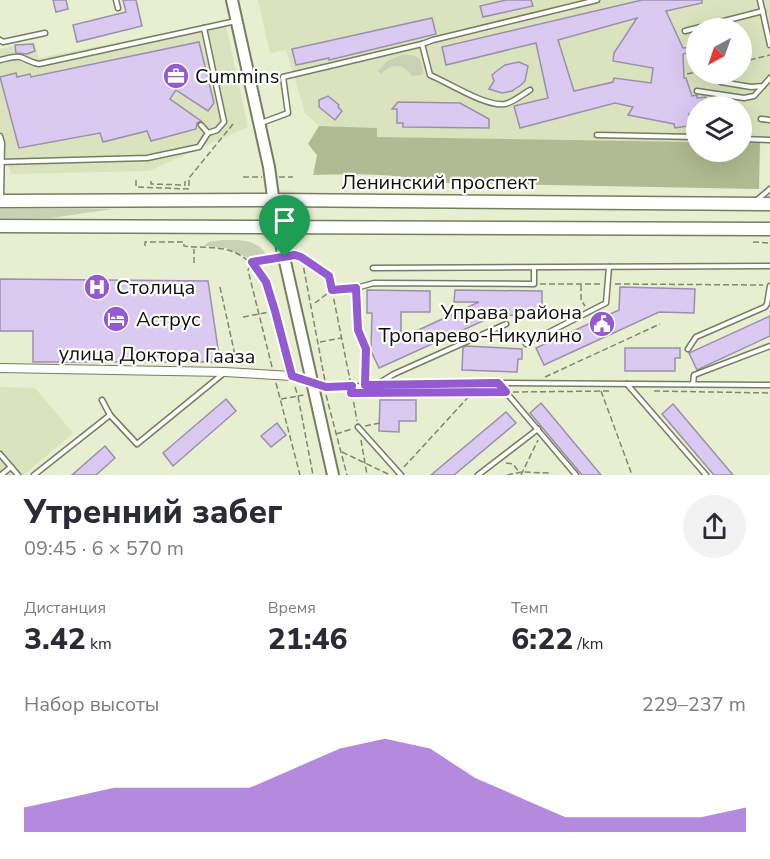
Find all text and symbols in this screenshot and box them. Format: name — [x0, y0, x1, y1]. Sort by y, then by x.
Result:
north arrow — [686, 18, 752, 84]
map controls — [686, 18, 752, 162]
office icon: Cummins — [161, 61, 191, 91]
place label: Cummins — [195, 63, 279, 90]
button: layers — [686, 96, 752, 162]
street label: Ленинский проспект — [341, 169, 537, 196]
pin — [259, 195, 310, 257]
icon: arrive — [268, 204, 301, 237]
hospital icon: Столица — [82, 272, 112, 302]
place label: Столица — [116, 274, 195, 301]
place label: Управа района Тропарево-Никулино — [379, 299, 582, 349]
hotel icon: Аструс — [101, 304, 131, 334]
place label: Аструс — [136, 306, 200, 333]
public building icon: Управа района Тропарево-Никулино — [587, 309, 617, 339]
street label: улица Доктора Гааза — [58, 340, 256, 370]
text: Утренний забег — [24, 490, 283, 535]
button: share — [683, 495, 746, 558]
text: 09:45 · 6 × 570 m — [24, 535, 184, 562]
text: Дистанция — [24, 597, 106, 619]
text: Время — [268, 597, 316, 619]
text: Темп — [511, 597, 548, 619]
text: 3.42 — [24, 619, 86, 660]
text: 21:46 — [268, 619, 347, 660]
text: 6:22 — [511, 619, 573, 660]
text: km — [86, 633, 112, 655]
text: /km — [573, 633, 603, 655]
text: Набор высоты — [24, 691, 159, 718]
text: 229–237 m — [642, 691, 746, 718]

